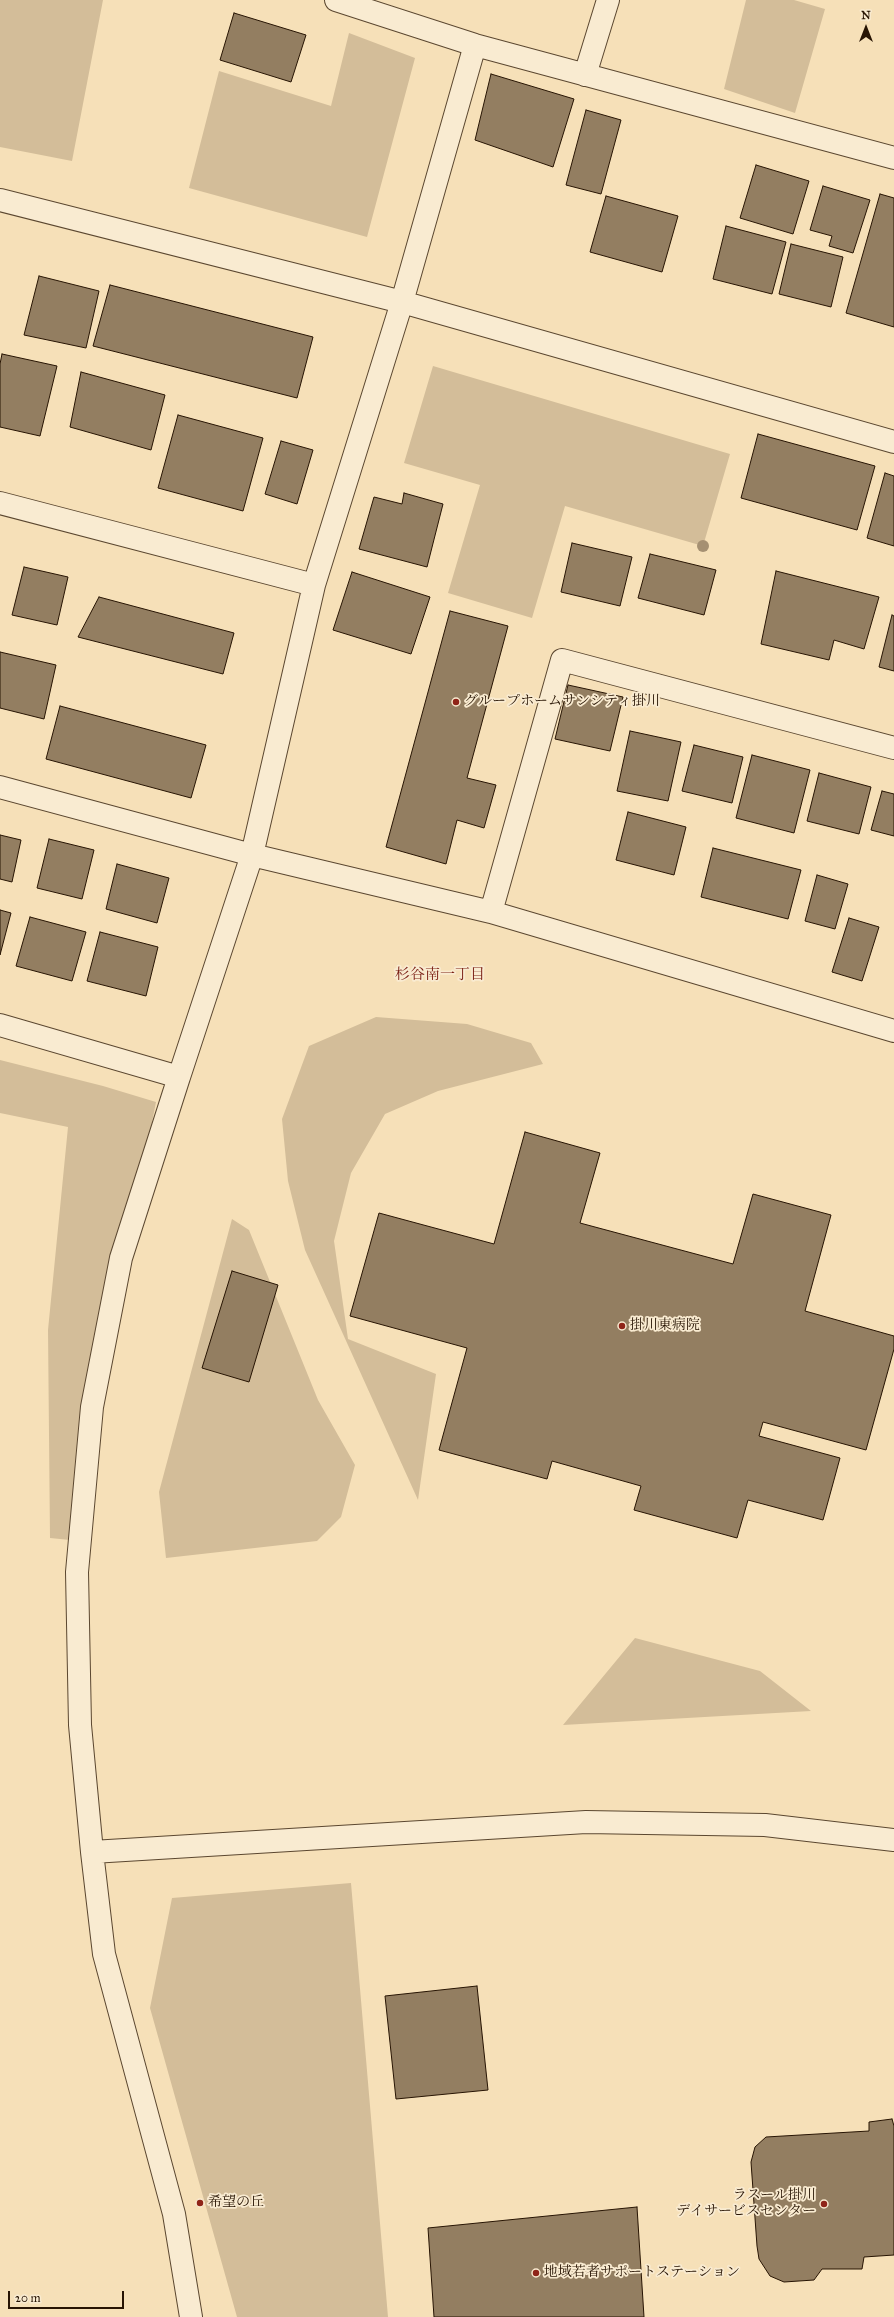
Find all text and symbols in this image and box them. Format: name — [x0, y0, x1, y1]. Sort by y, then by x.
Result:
north arrow — [846, 8, 886, 48]
text: N — [861, 9, 871, 22]
place label: グループホームサンシティ掛川 — [464, 694, 660, 710]
marker: グループホームサンシティ掛川 — [451, 697, 461, 707]
district label: 杉谷南一丁目 — [395, 966, 485, 984]
place label: 掛川東病院 — [630, 1318, 700, 1334]
marker: 掛川東病院 — [617, 1321, 627, 1331]
place label: ラスール掛川 デイサービスセンター — [676, 2188, 816, 2220]
place label: 希望の丘 — [208, 2195, 264, 2211]
marker: 希望の丘 — [195, 2198, 205, 2208]
marker: ラスール掛川 デイサービスセンター — [819, 2199, 829, 2209]
place label: 地域若者サポートステーション — [544, 2265, 740, 2281]
marker: 地域若者サポートステーション — [531, 2268, 541, 2278]
scale bar — [10, 2283, 126, 2309]
text: 20 m — [15, 2291, 41, 2305]

